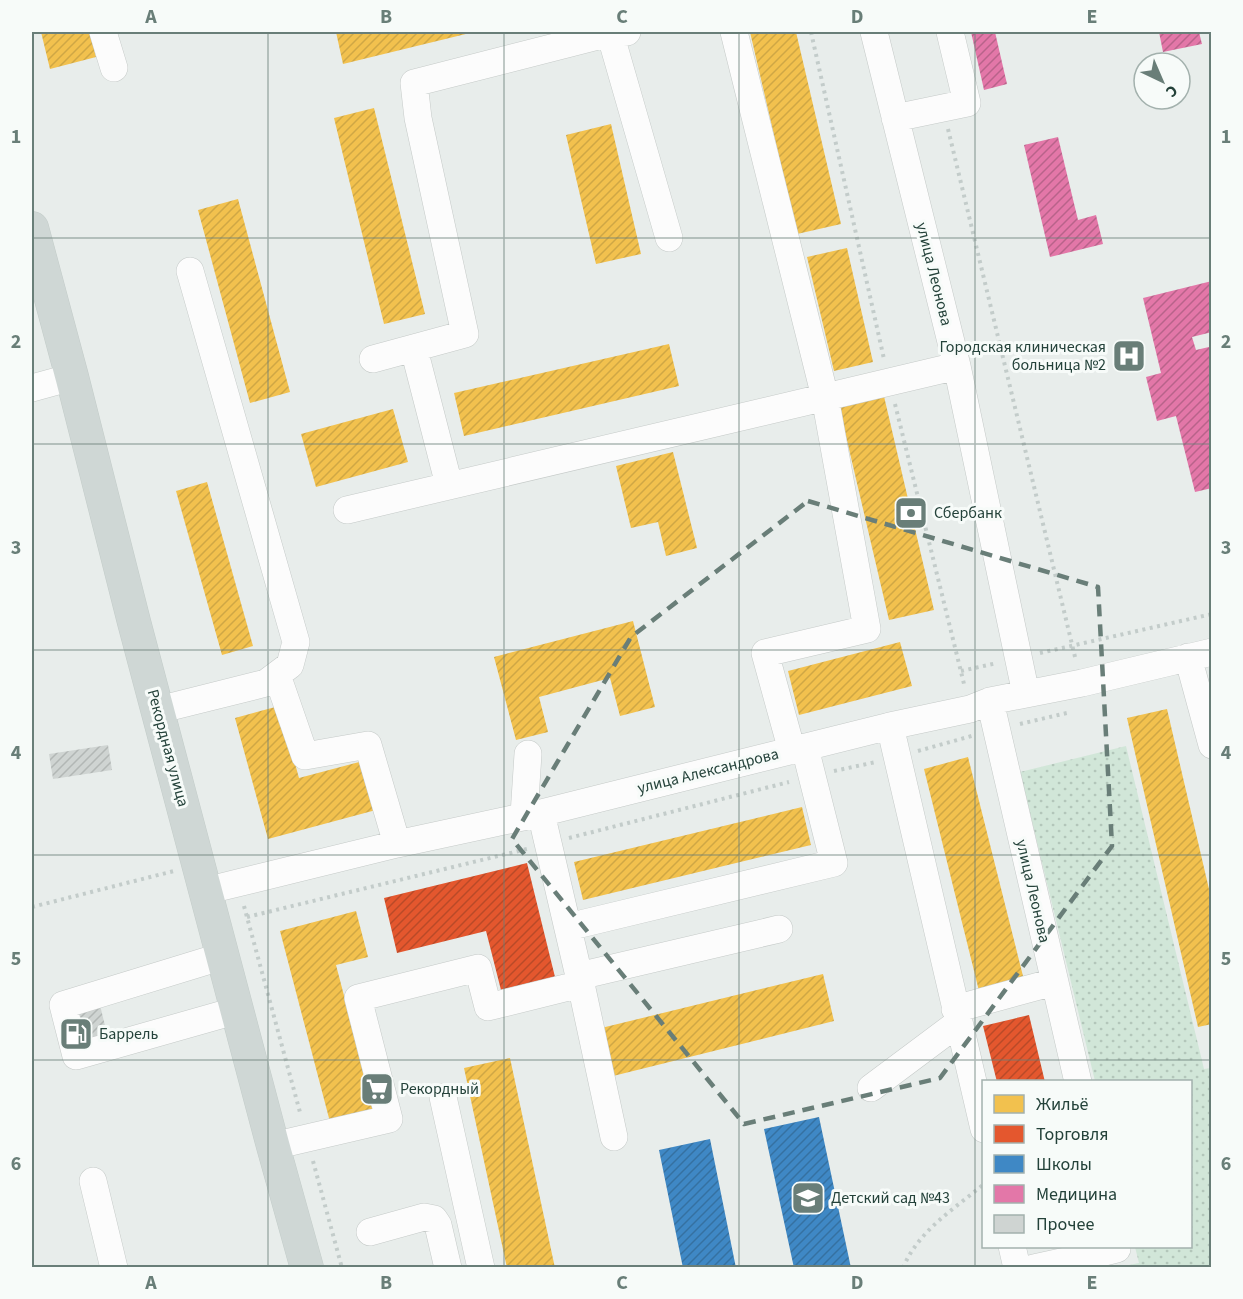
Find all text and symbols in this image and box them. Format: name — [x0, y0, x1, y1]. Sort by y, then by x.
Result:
text: A — [144, 3, 157, 31]
text: B — [380, 3, 392, 31]
text: C — [616, 3, 628, 31]
text: D — [851, 3, 863, 31]
text: E — [1087, 3, 1097, 31]
north arrow — [1132, 51, 1192, 111]
text: С — [1161, 80, 1183, 102]
text: 1 — [11, 123, 21, 151]
text: 1 — [1221, 123, 1231, 151]
street label: улица Леонова — [911, 220, 957, 328]
text: 2 — [11, 328, 21, 356]
text: 2 — [1221, 328, 1231, 356]
place label: Городская клиническая больница №2 — [939, 336, 1106, 376]
hospital icon: Городская клиническая больница №2 — [1111, 338, 1147, 374]
bank icon: Сбербанк — [893, 495, 929, 531]
place label: Сбербанк — [934, 502, 1002, 524]
text: 3 — [11, 534, 21, 562]
text: 3 — [1221, 534, 1231, 562]
street label: Рекордная улица — [142, 687, 194, 809]
text: 4 — [11, 739, 22, 767]
text: 4 — [1221, 739, 1232, 767]
street label: улица Александрова — [635, 743, 781, 799]
street label: улица Леонова — [1010, 837, 1056, 945]
text: 5 — [11, 945, 21, 973]
text: 5 — [1221, 945, 1231, 973]
fuel station icon: Баррель — [58, 1016, 94, 1052]
place label: Баррель — [99, 1023, 159, 1045]
supermarket icon: Рекордный — [359, 1071, 395, 1107]
place label: Рекордный — [400, 1078, 479, 1100]
legend — [982, 1080, 1192, 1248]
text: Жильё — [1036, 1092, 1089, 1117]
text: Торговля — [1036, 1122, 1109, 1147]
text: 6 — [11, 1150, 21, 1178]
text: 6 — [1221, 1150, 1231, 1178]
text: Школы — [1036, 1152, 1092, 1177]
school or university icon: Детский сад №43 — [790, 1180, 826, 1216]
text: Медицина — [1036, 1182, 1117, 1207]
place label: Детский сад №43 — [831, 1187, 950, 1209]
text: Прочее — [1036, 1212, 1094, 1237]
text: A — [144, 1269, 157, 1297]
text: B — [380, 1269, 392, 1297]
text: C — [616, 1269, 628, 1297]
text: D — [851, 1269, 863, 1297]
text: E — [1087, 1269, 1097, 1297]

